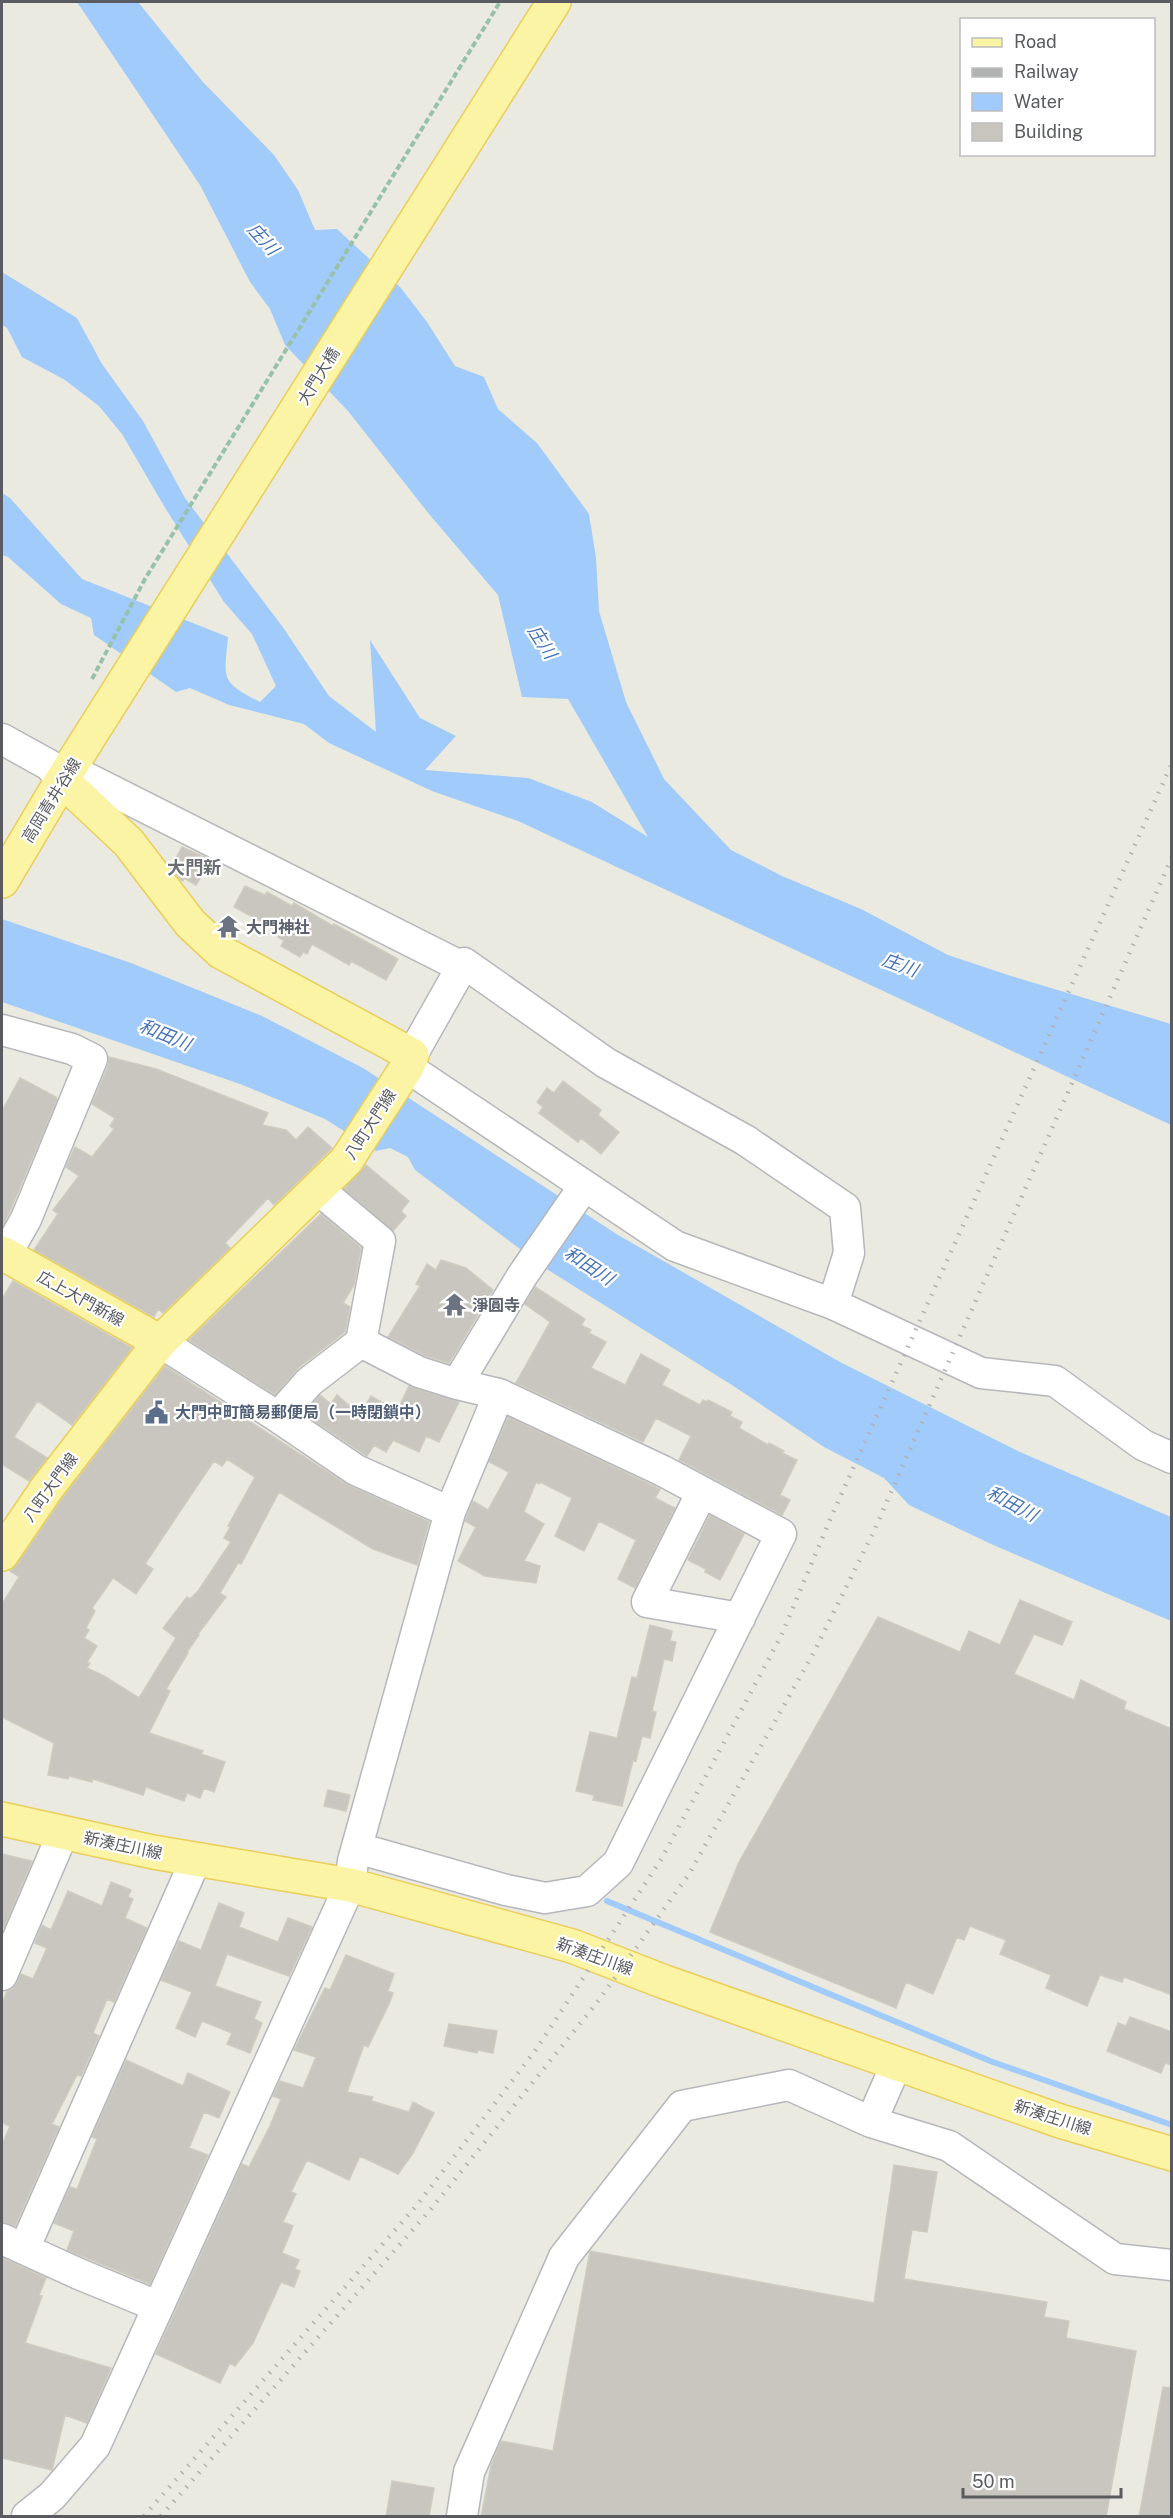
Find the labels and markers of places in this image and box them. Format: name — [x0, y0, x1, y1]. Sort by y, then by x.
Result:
temple icon: 大門神社 — [215, 914, 241, 940]
place label: 大門神社 — [246, 918, 310, 937]
temple icon: 淨圓寺 — [441, 1292, 467, 1318]
place label: 淨圓寺 — [472, 1296, 520, 1315]
public building icon: 大門中町簡易郵便局（一時閉鎖中） — [144, 1399, 170, 1425]
place label: 大門中町簡易郵便局（一時閉鎖中） — [175, 1403, 431, 1422]

